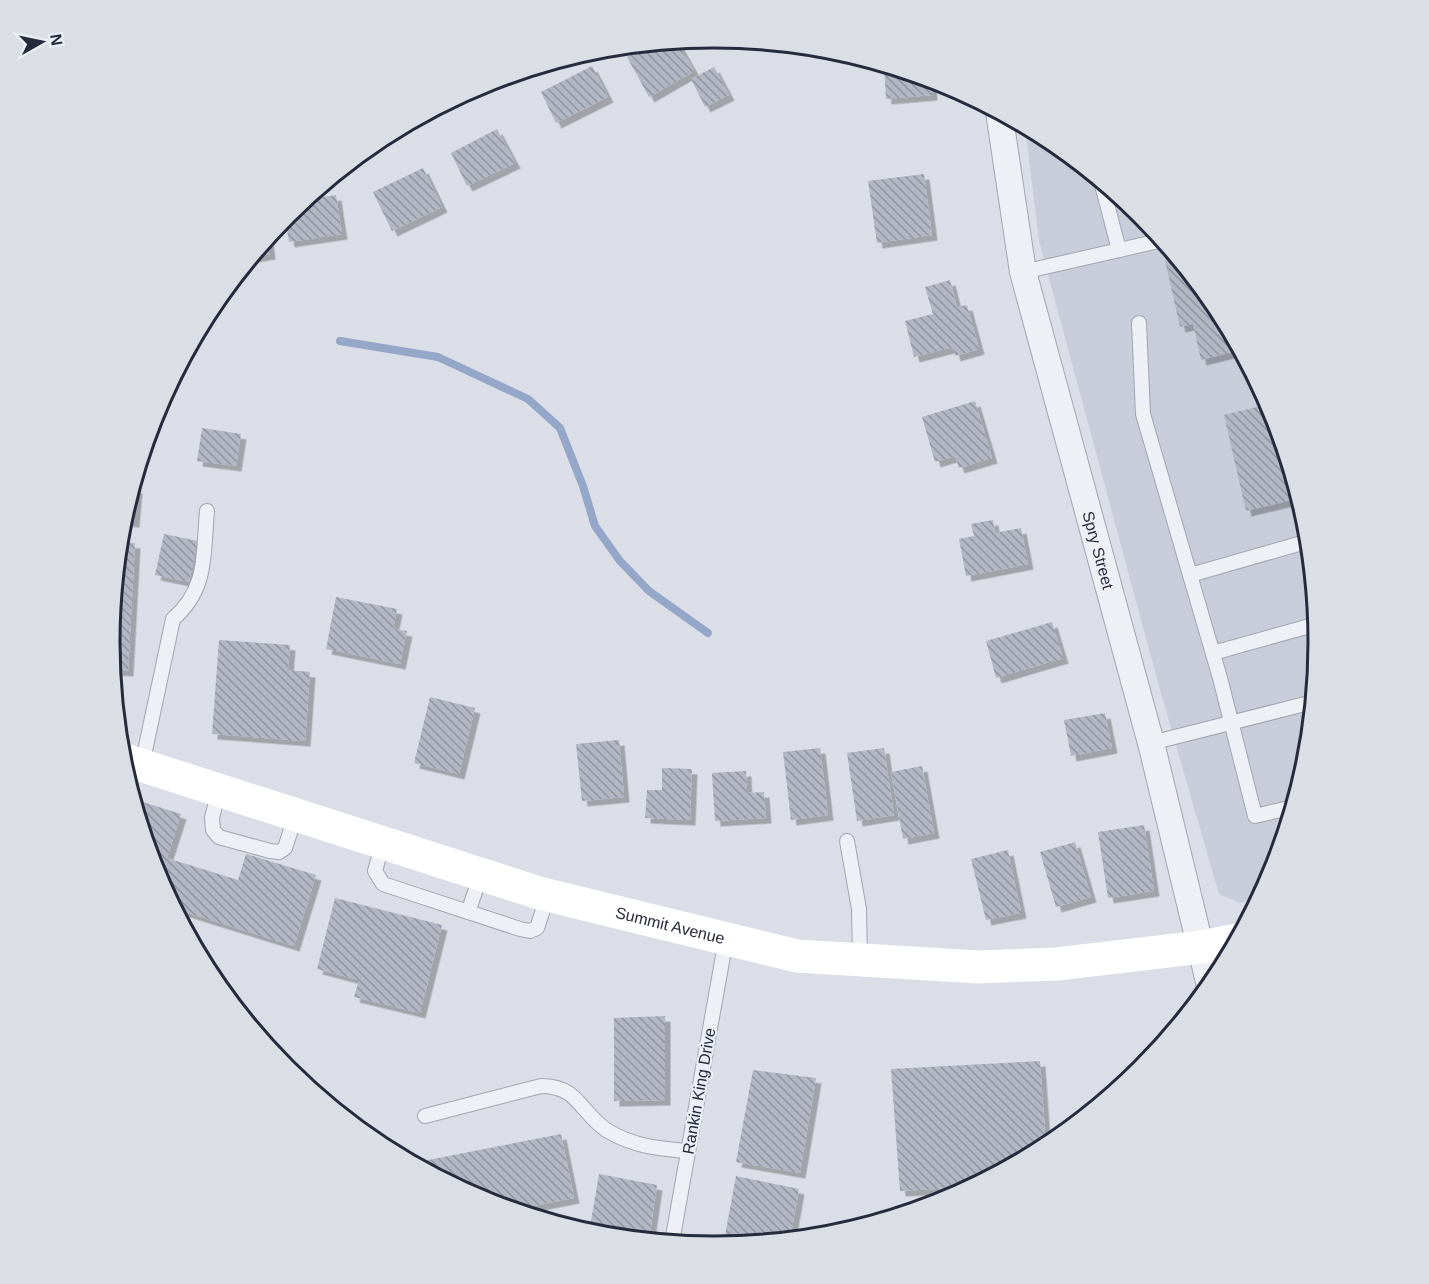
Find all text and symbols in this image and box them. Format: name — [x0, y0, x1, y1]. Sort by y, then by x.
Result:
north arrow — [12, 12, 72, 72]
text: N — [47, 33, 66, 47]
street label: Spry Street — [1080, 509, 1117, 592]
street label: Summit Avenue — [614, 904, 727, 947]
street label: Rankin King Drive — [680, 1026, 719, 1156]

